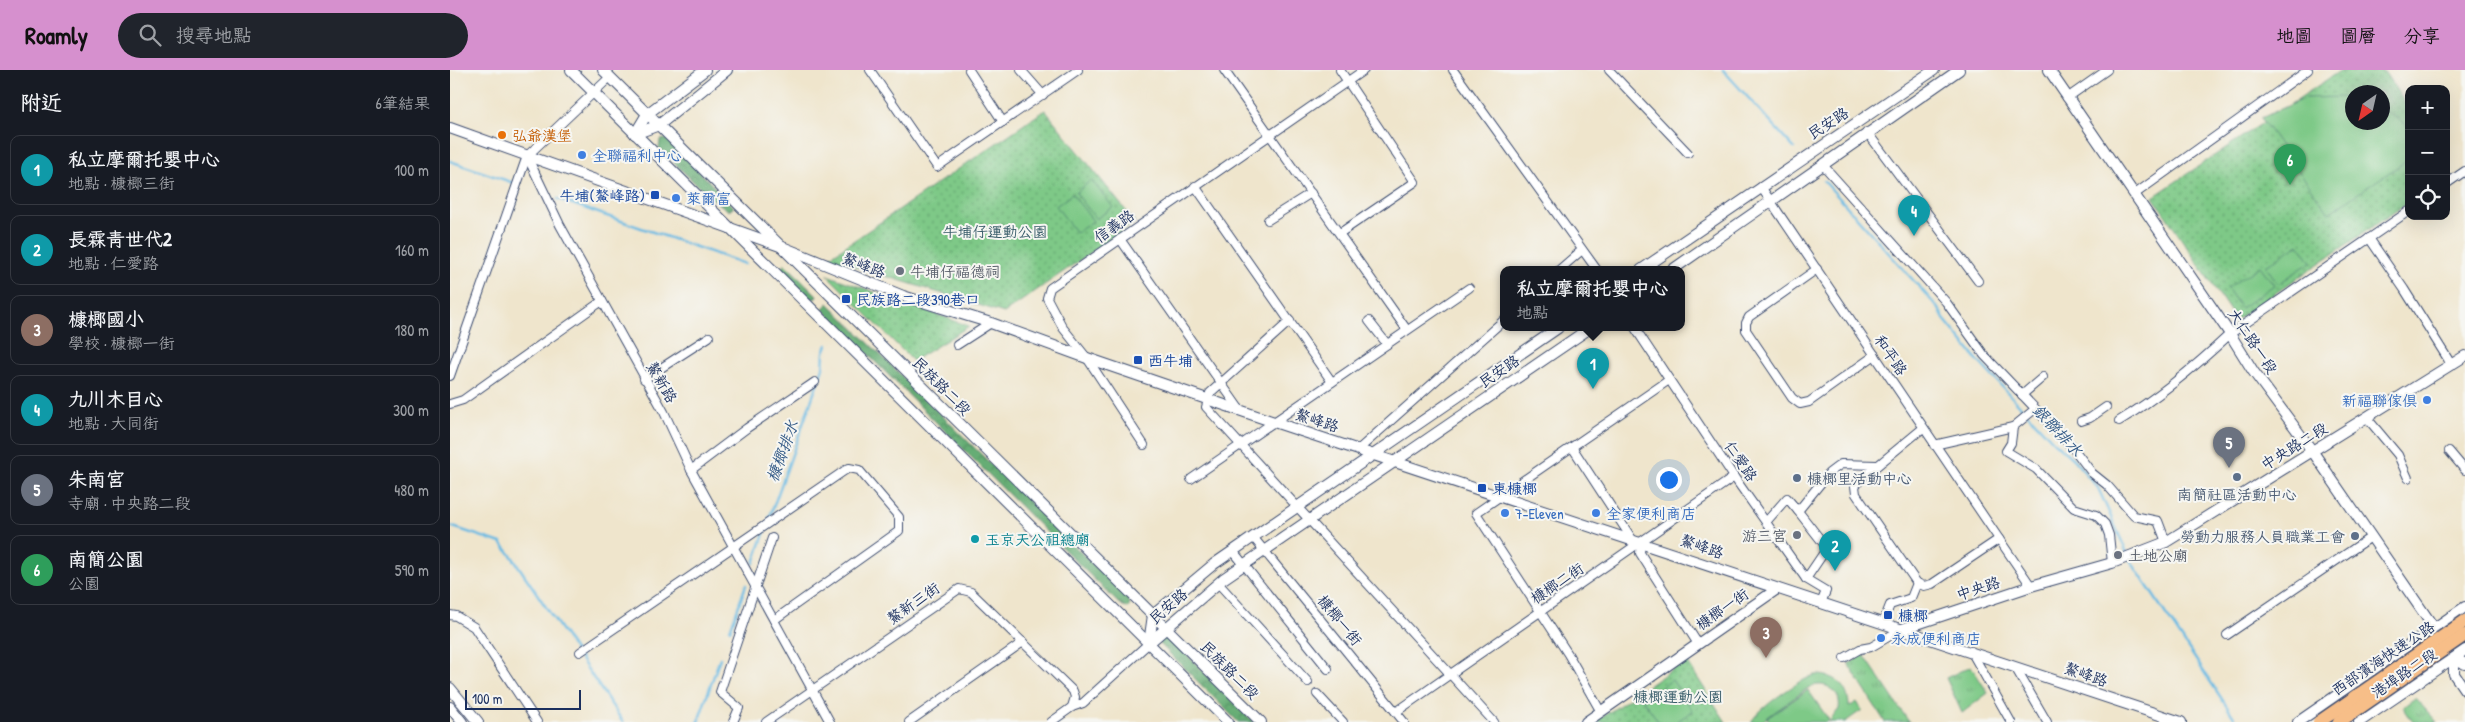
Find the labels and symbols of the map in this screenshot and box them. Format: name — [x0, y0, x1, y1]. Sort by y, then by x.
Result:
north arrow — [2345, 85, 2390, 130]
street label: 民安路 — [1803, 102, 1853, 144]
place label: 弘爺漢堡 — [512, 125, 572, 146]
marker: 弘爺漢堡 — [496, 129, 508, 141]
pin: 6 — [2274, 144, 2306, 185]
place label: 全聯福利中心 — [592, 145, 682, 166]
marker: 全聯福利中心 — [576, 149, 588, 161]
place label: 牛埔(鰲峰路) — [560, 185, 645, 206]
place label: 萊爾富 — [686, 188, 731, 209]
marker: 牛埔(鰲峰路) — [649, 189, 661, 201]
marker: 萊爾富 — [670, 192, 682, 204]
pin: 4 — [1898, 195, 1930, 236]
street label: 信義路 — [1090, 204, 1138, 248]
park label: 牛埔仔運動公園 — [942, 221, 1048, 242]
street label: 鰲峰路 — [839, 247, 889, 283]
place label: 牛埔仔福德祠 — [910, 261, 1000, 282]
marker: 牛埔仔福德祠 — [894, 265, 906, 277]
place label: 民族路二段390巷口 — [856, 289, 980, 310]
marker: 民族路二段390巷口 — [840, 293, 852, 305]
street label: 大仁路一段 — [2223, 304, 2283, 378]
street label: 和平路 — [1870, 330, 1912, 380]
pin: 1 — [1577, 348, 1609, 389]
place label: 西牛埔 — [1148, 350, 1193, 371]
street label: 民安路 — [1474, 350, 1524, 392]
street label: 民族路二段 — [908, 352, 976, 420]
marker: 西牛埔 — [1132, 354, 1144, 366]
street label: 鰲新路 — [642, 357, 682, 407]
place label: 新福聯傢俱 — [2342, 390, 2417, 411]
marker: 新福聯傢俱 — [2421, 394, 2433, 406]
water label: 銀聯排水 — [2028, 399, 2089, 462]
street label: 鰲峰路 — [1292, 403, 1342, 437]
water label: 槺榔排水 — [761, 416, 804, 485]
street label: 中央路二段 — [2257, 417, 2331, 475]
pin: 5 — [2213, 427, 2245, 468]
street label: 仁愛路 — [1720, 436, 1762, 486]
your location — [1656, 467, 1682, 493]
place label: 槺榔里活動中心 — [1807, 468, 1912, 489]
marker: 南簡社區活動中心 — [2231, 471, 2243, 483]
marker: 槺榔里活動中心 — [1791, 472, 1803, 484]
place label: 東槺榔 — [1492, 478, 1537, 499]
marker: 東槺榔 — [1476, 482, 1488, 494]
place label: 南簡社區活動中心 — [2177, 484, 2297, 505]
place label: 7-Eleven — [1515, 503, 1564, 524]
place label: 全家便利商店 — [1606, 503, 1696, 524]
marker: 7-Eleven — [1499, 507, 1511, 519]
marker: 全家便利商店 — [1590, 507, 1602, 519]
place label: 游三宮 — [1742, 525, 1787, 546]
place label: 勞動力服務人員職業工會 — [2180, 526, 2345, 547]
place label: 玉京天公祖總廟 — [985, 529, 1090, 550]
street label: 鰲峰路 — [1677, 529, 1727, 563]
marker: 游三宮 — [1791, 529, 1803, 541]
pin: 2 — [1819, 530, 1851, 571]
marker: 勞動力服務人員職業工會 — [2349, 530, 2361, 542]
marker: 玉京天公祖總廟 — [969, 533, 981, 545]
place label: 土地公廟 — [2128, 545, 2188, 566]
marker: 土地公廟 — [2112, 549, 2124, 561]
street label: 槺榔二街 — [1526, 558, 1588, 608]
street label: 中央路 — [1953, 571, 2003, 605]
street label: 鰲新三街 — [882, 577, 944, 629]
street label: 民安路 — [1144, 583, 1192, 629]
street label: 槺榔一街 — [1691, 583, 1753, 635]
street label: 槺榔一街 — [1313, 590, 1367, 650]
place label: 槺榔 — [1898, 605, 1928, 626]
marker: 槺榔 — [1882, 609, 1894, 621]
street label: 西部濱海快速公路 — [2327, 616, 2439, 700]
pin: 3 — [1750, 617, 1782, 658]
place label: 永成便利商店 — [1891, 628, 1981, 649]
marker: 永成便利商店 — [1875, 632, 1887, 644]
street label: 民族路二段 — [1196, 636, 1264, 704]
street label: 港埠路二段 — [2367, 643, 2441, 703]
street label: 鰲峰路 — [2061, 657, 2111, 691]
park label: 槺榔運動公園 — [1633, 686, 1723, 707]
scale bar — [465, 687, 581, 710]

